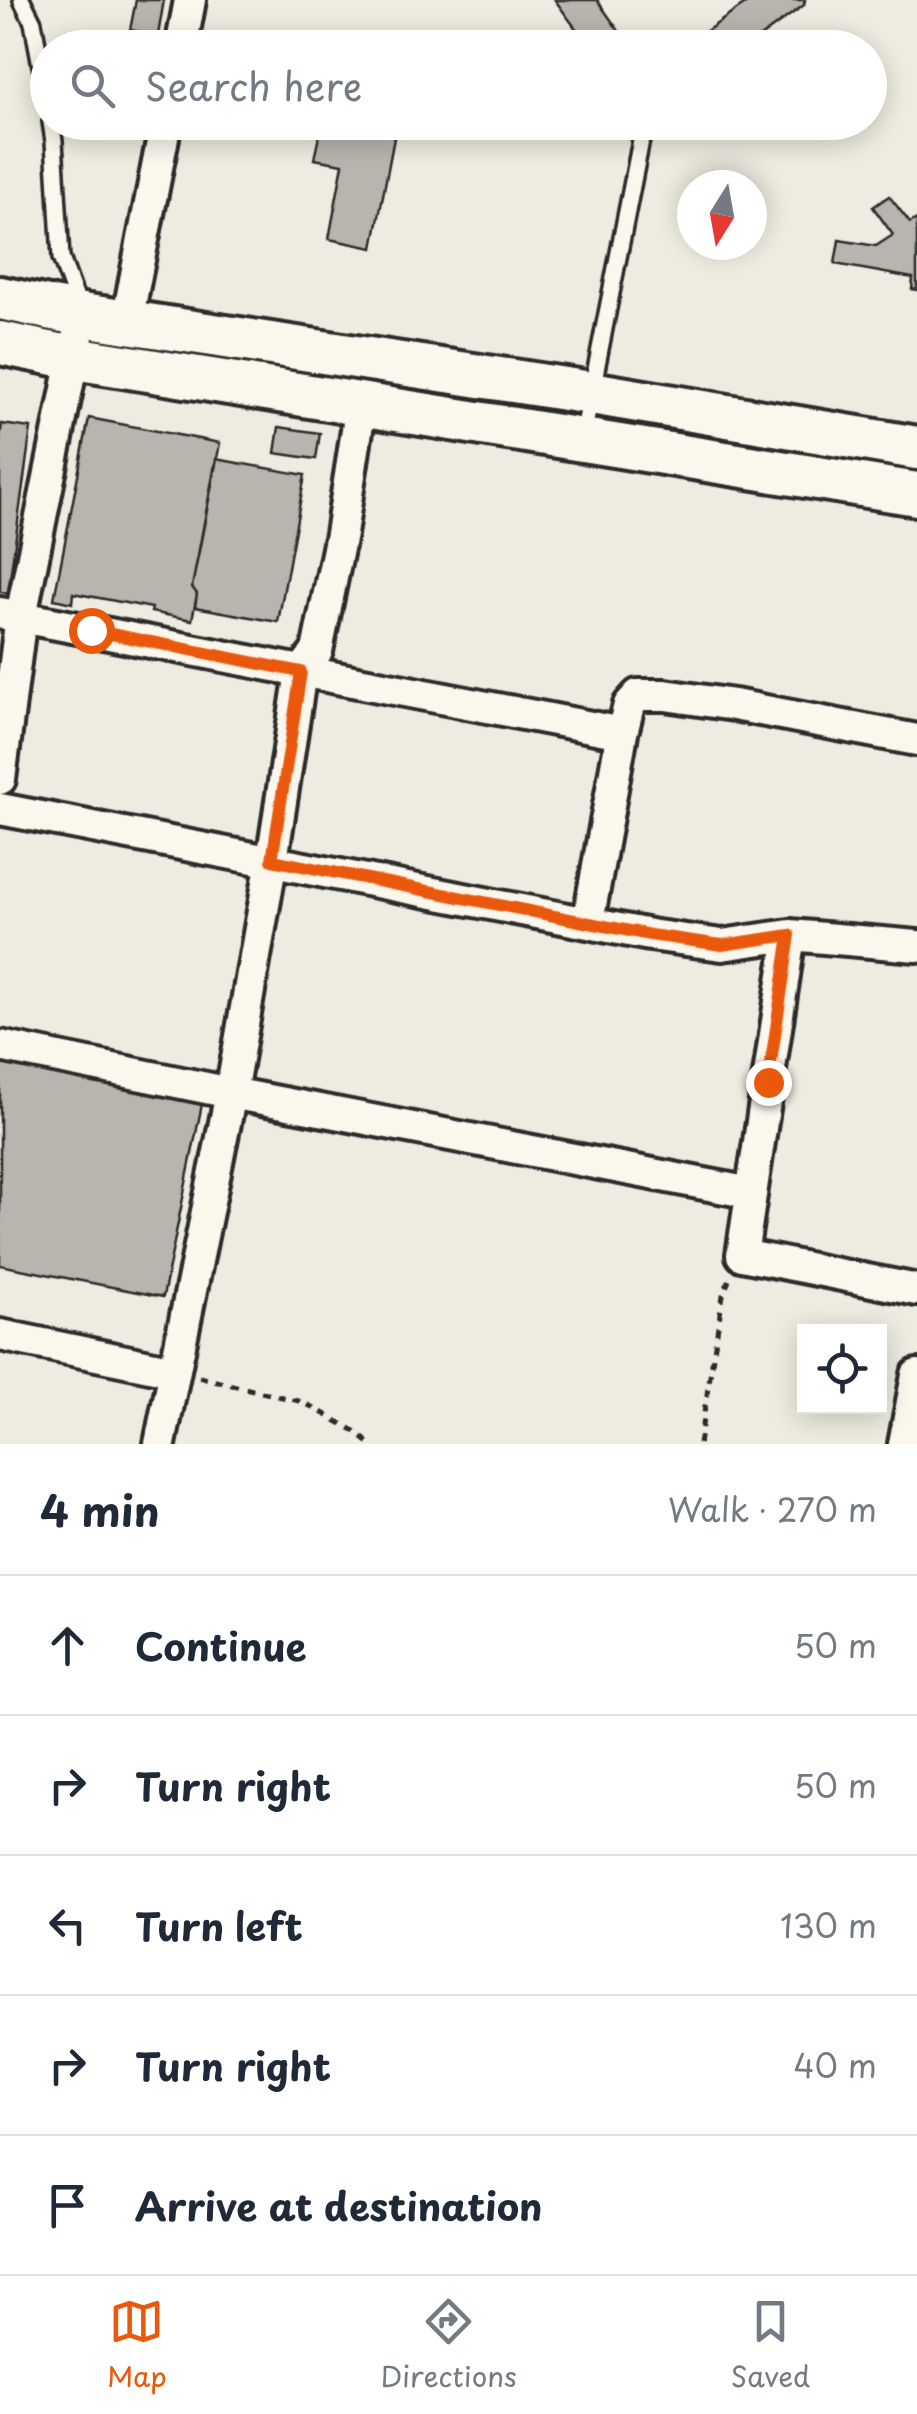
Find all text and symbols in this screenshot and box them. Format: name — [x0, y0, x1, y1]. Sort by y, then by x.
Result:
search box — [30, 30, 887, 140]
text: Search here — [145, 57, 362, 114]
icon: search — [65, 58, 120, 113]
north arrow — [677, 170, 767, 260]
route start — [69, 608, 115, 654]
route end — [746, 1060, 792, 1106]
map controls — [797, 1324, 887, 1414]
button: locate — [797, 1324, 887, 1414]
text: 4 min — [40, 1478, 160, 1541]
text: Walk · 270 m — [668, 1485, 877, 1533]
text: Continue — [135, 1617, 306, 1674]
icon: ahead — [40, 1618, 95, 1673]
text: 50 m — [794, 1621, 877, 1669]
text: Turn right — [135, 1757, 331, 1814]
icon: right — [40, 1758, 95, 1813]
text: 50 m — [794, 1761, 877, 1809]
text: Turn left — [135, 1897, 303, 1954]
icon: left — [40, 1898, 95, 1953]
text: 130 m — [780, 1901, 877, 1949]
text: Turn right — [135, 2037, 331, 2094]
icon: right — [40, 2038, 95, 2093]
text: 40 m — [793, 2041, 877, 2089]
text: Arrive at destination — [135, 2177, 543, 2234]
icon: arrive — [40, 2178, 95, 2233]
tab: Map — [107, 2294, 167, 2397]
tab: Directions — [381, 2294, 517, 2397]
tab: Saved — [731, 2294, 810, 2397]

